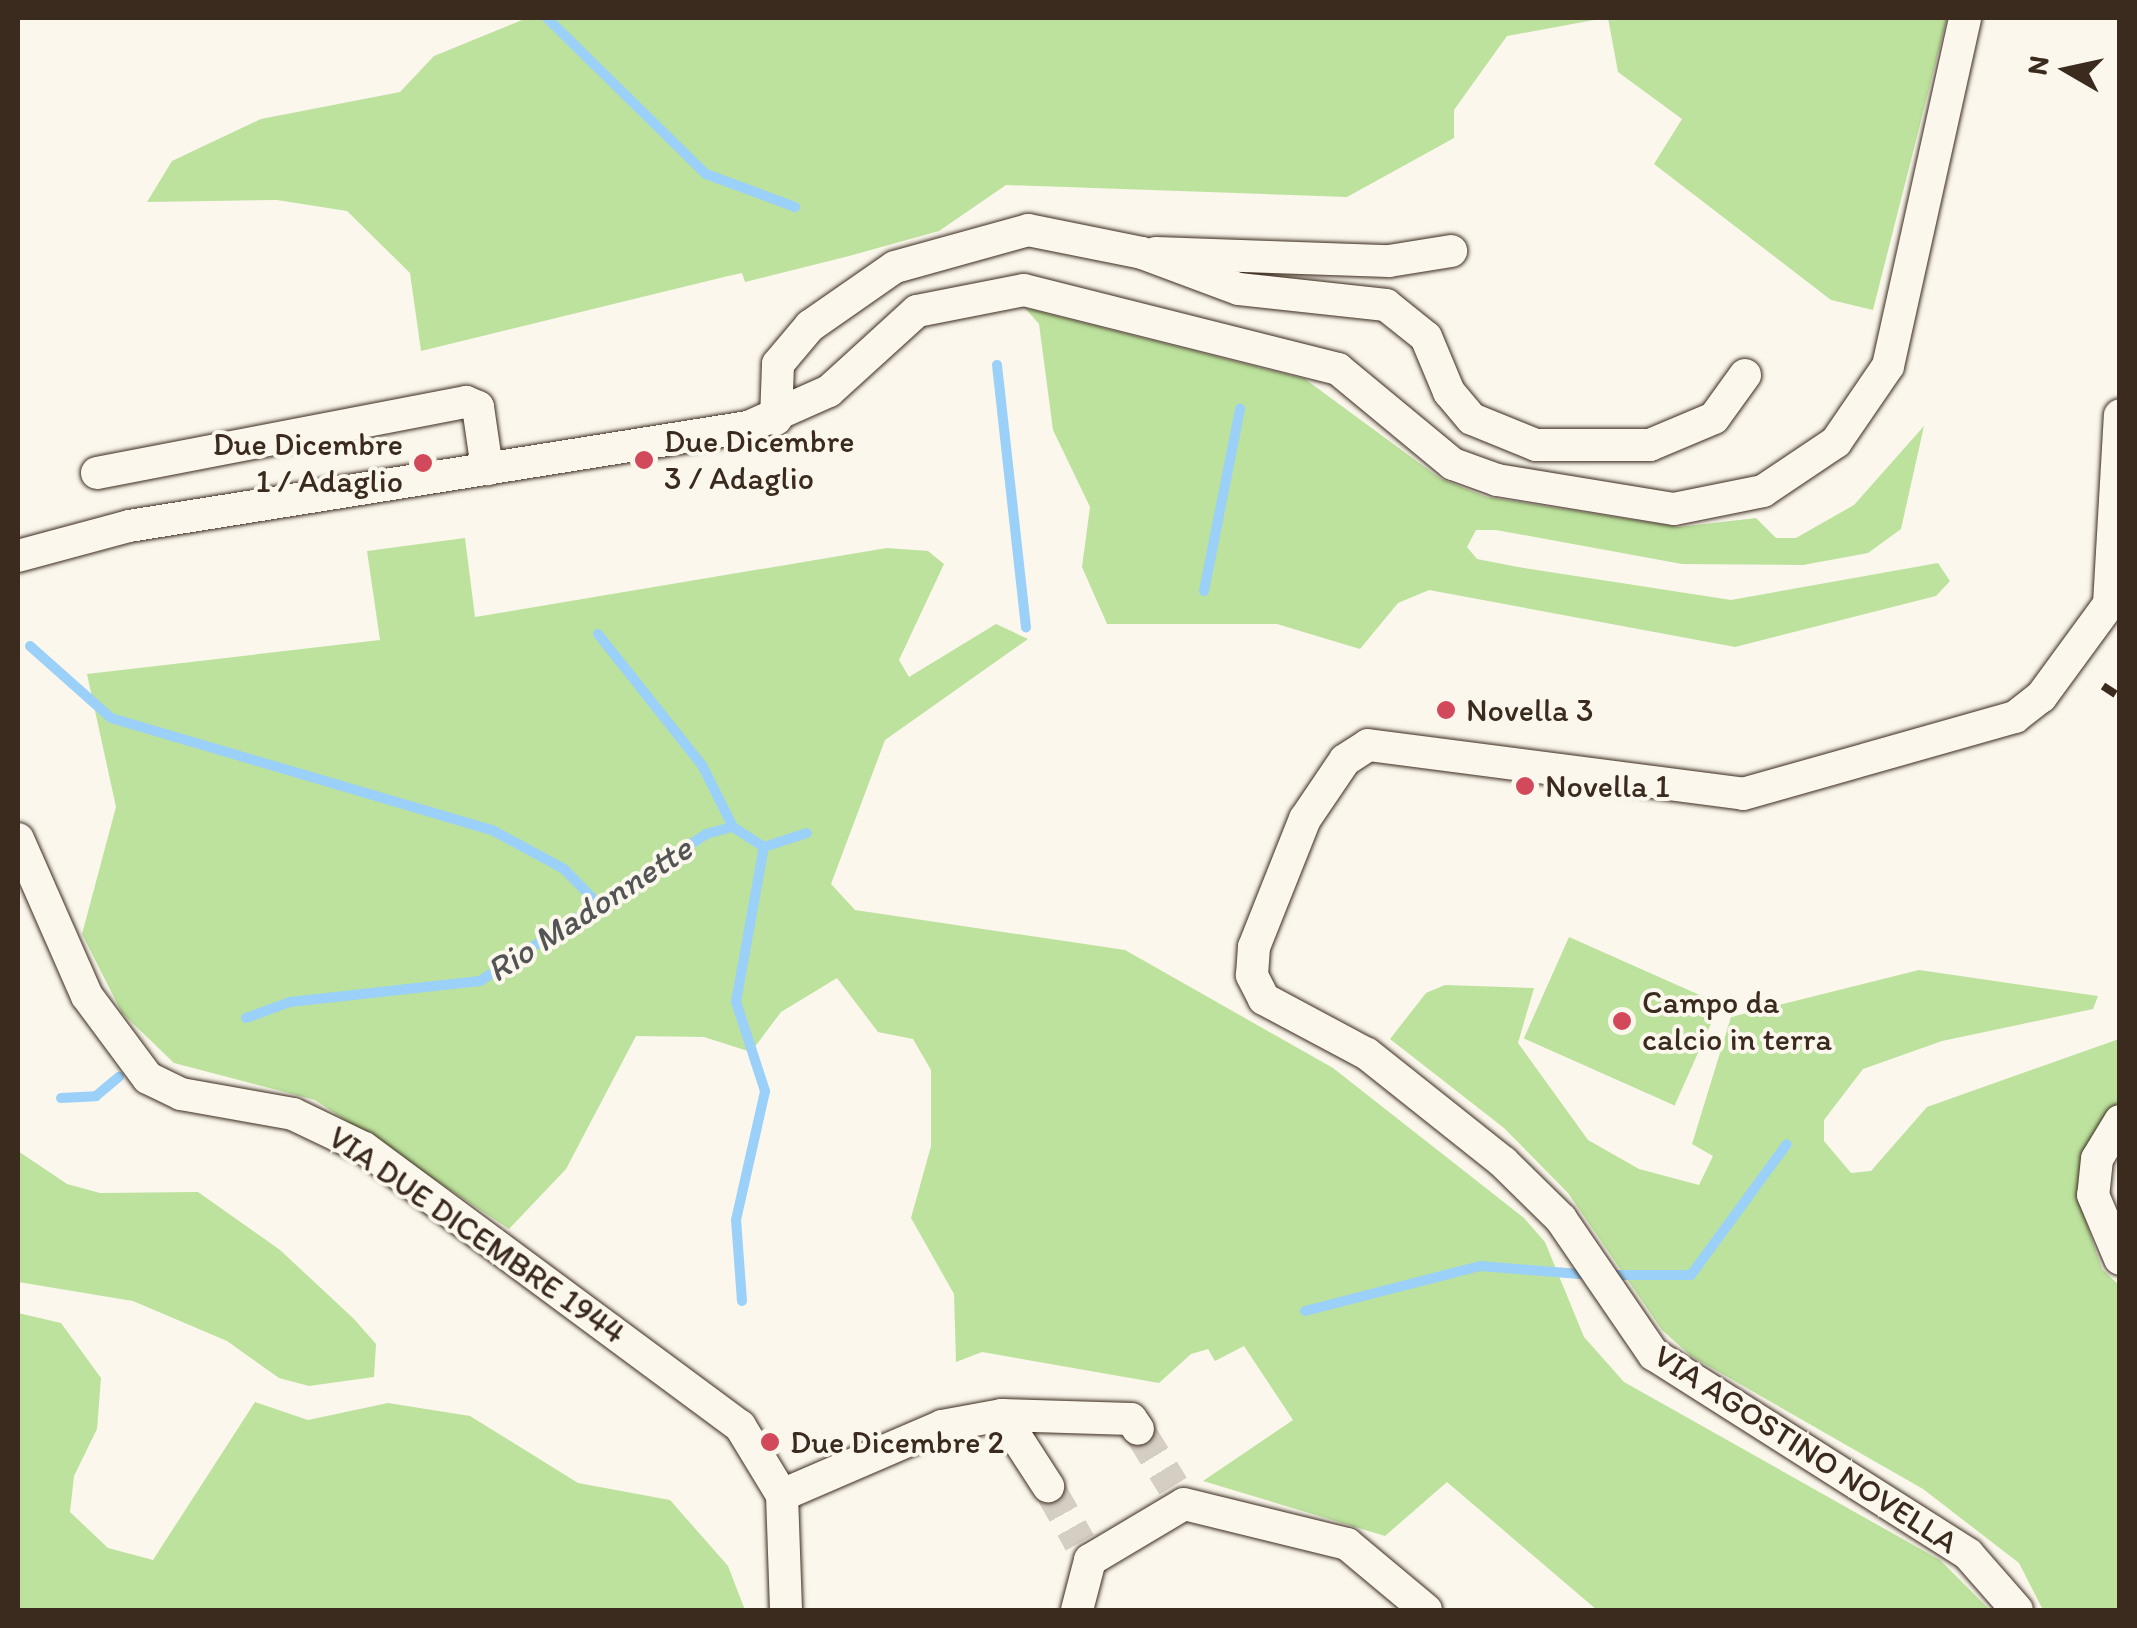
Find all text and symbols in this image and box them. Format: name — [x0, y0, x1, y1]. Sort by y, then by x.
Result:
north arrow — [2017, 20, 2117, 120]
text: N — [2019, 53, 2056, 77]
place label: Due Dicembre 3 / Adaglio — [664, 423, 855, 498]
place label: Due Dicembre 1 / Adaglio — [212, 426, 403, 501]
marker: Due Dicembre 3 / Adaglio — [633, 449, 655, 471]
marker: Due Dicembre 1 / Adaglio — [412, 452, 434, 474]
place label: Novella 3 — [1466, 691, 1593, 729]
marker: Novella 3 — [1435, 699, 1457, 721]
place label: Novella 1 — [1545, 767, 1670, 805]
marker: Novella 1 — [1514, 775, 1536, 797]
water label: Rio Madonnette — [479, 827, 699, 991]
place label: Campo da calcio in terra — [1642, 984, 1831, 1059]
marker: Campo da calcio in terra — [1611, 1010, 1633, 1032]
street label: VIA DUE DICEMBRE 1944 — [319, 1117, 635, 1353]
street label: VIA AGOSTINO NOVELLA — [1645, 1335, 1967, 1563]
place label: Due Dicembre 2 — [790, 1423, 1006, 1461]
marker: Due Dicembre 2 — [759, 1431, 781, 1453]

